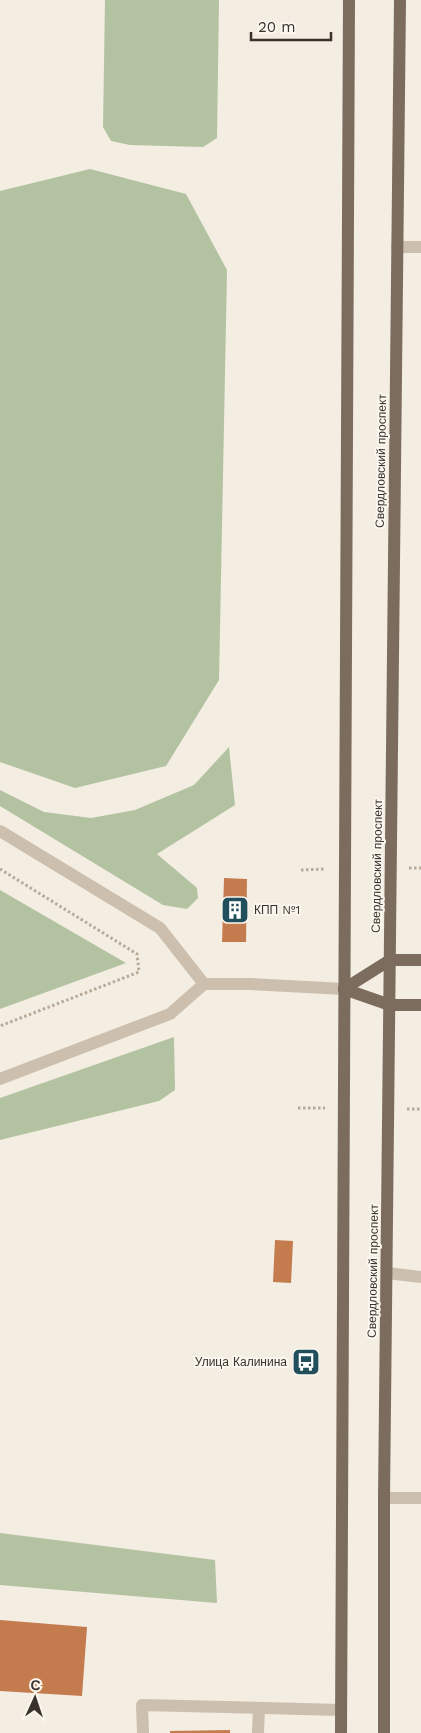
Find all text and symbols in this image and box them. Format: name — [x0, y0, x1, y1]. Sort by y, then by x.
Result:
scale bar — [251, 10, 331, 42]
text: 20 m — [258, 18, 296, 36]
street label: Свердловский проспект — [373, 394, 389, 528]
street label: Свердловский проспект — [369, 799, 385, 933]
building icon: КПП №1 — [220, 895, 250, 925]
place label: КПП №1 — [254, 903, 300, 917]
street label: Свердловский проспект — [365, 1204, 381, 1338]
bus stop icon: Улица Калинина — [291, 1347, 321, 1377]
place label: Улица Калинина — [195, 1355, 287, 1369]
north arrow — [10, 1673, 60, 1723]
text: С — [30, 1677, 41, 1693]

